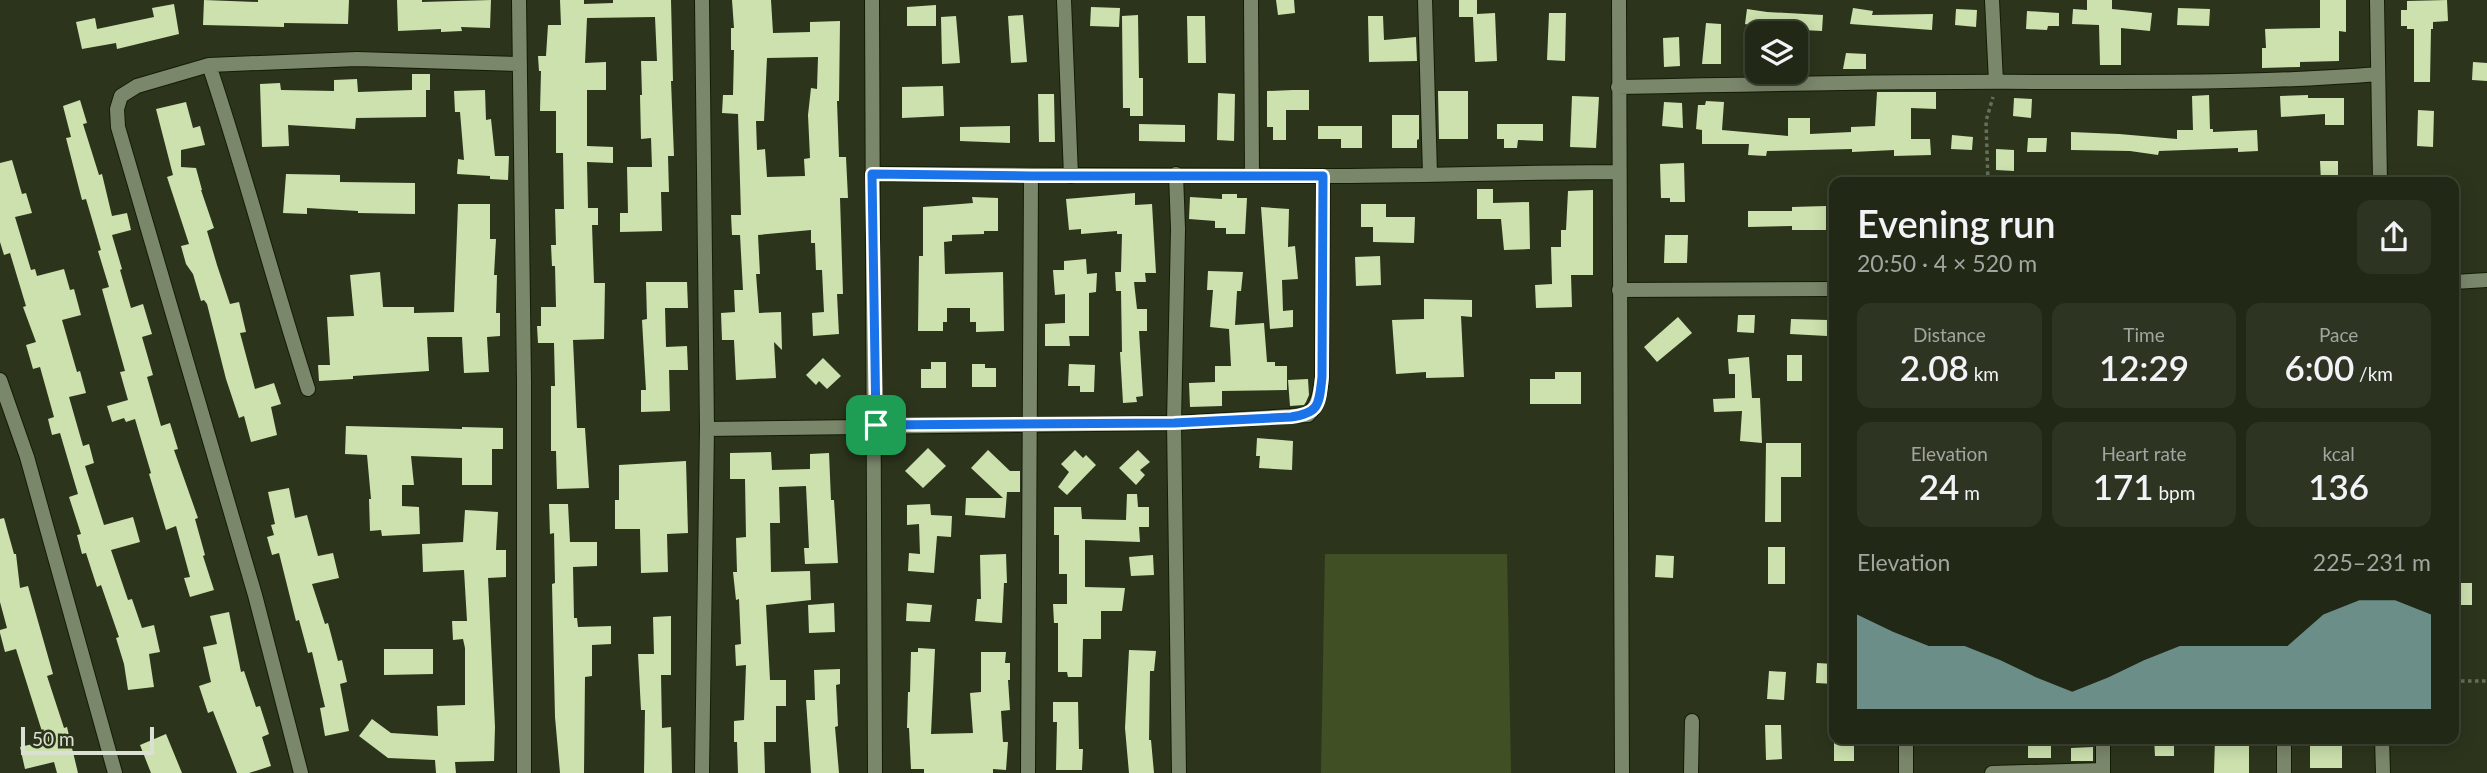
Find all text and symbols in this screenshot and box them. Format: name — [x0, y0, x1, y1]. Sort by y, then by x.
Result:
map controls — [1745, 21, 1808, 84]
button: layers — [1745, 21, 1808, 84]
text: Evening run — [1857, 200, 2056, 246]
button: share — [2357, 200, 2431, 274]
text: 20:50 · 4 × 520 m — [1857, 249, 2037, 277]
text: Distance — [1913, 323, 1986, 346]
text: Time — [2123, 323, 2165, 346]
text: Pace — [2319, 323, 2358, 346]
text: 2.08 — [1900, 346, 1969, 388]
text: 12:29 — [2099, 346, 2189, 388]
text: 6:00 — [2284, 346, 2354, 388]
text: km — [1969, 362, 1999, 385]
text: /km — [2354, 362, 2393, 385]
pin — [846, 395, 906, 455]
icon: arrive — [857, 406, 895, 444]
text: Elevation — [1911, 442, 1988, 465]
text: Heart rate — [2101, 442, 2187, 465]
text: kcal — [2323, 442, 2355, 465]
text: 24 — [1919, 465, 1959, 507]
text: 171 — [2093, 465, 2154, 507]
text: 136 — [2308, 465, 2369, 507]
text: m — [1959, 481, 1980, 504]
text: bpm — [2154, 481, 2195, 504]
text: Elevation — [1857, 548, 1950, 576]
text: 225–231 m — [2313, 548, 2431, 576]
scale bar — [21, 724, 154, 756]
text: 50 m — [32, 727, 75, 750]

